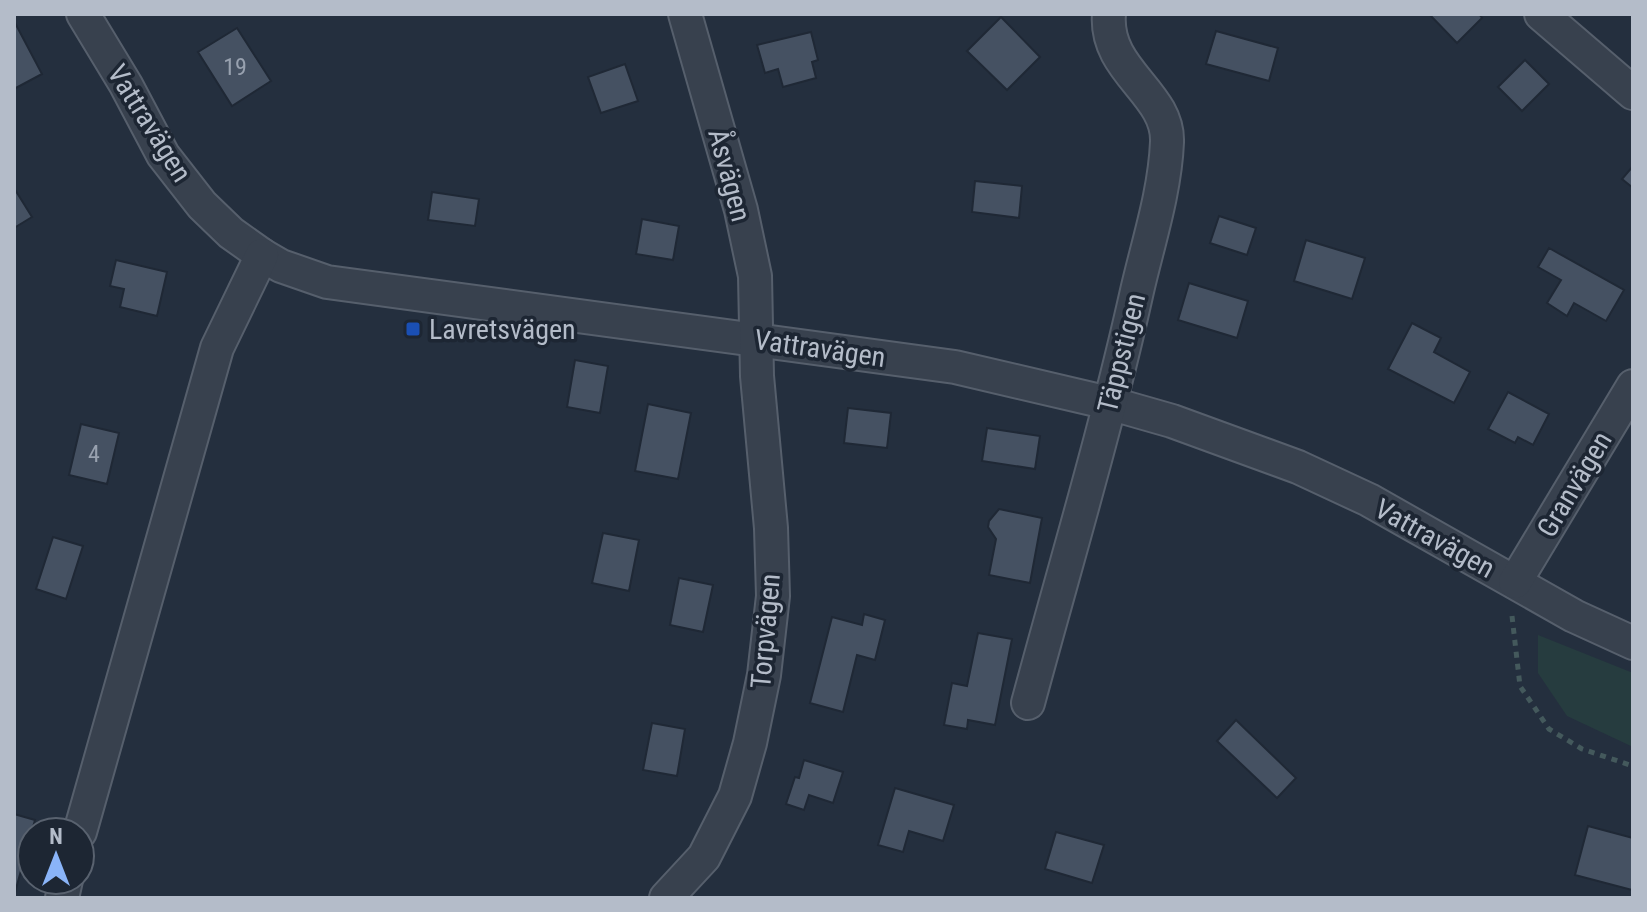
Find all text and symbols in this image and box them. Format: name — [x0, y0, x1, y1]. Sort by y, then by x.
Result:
house number: 19 — [223, 53, 247, 81]
street label: Vattravägen — [101, 59, 199, 188]
street label: Åsvägen — [701, 125, 759, 225]
street label: Täppstigen — [1091, 290, 1152, 416]
place label: Lavretsvägen — [429, 313, 576, 346]
marker: Lavretsvägen — [404, 320, 422, 338]
street label: Vattravägen — [752, 323, 888, 374]
street label: Granvägen — [1530, 426, 1619, 543]
house number: 4 — [88, 440, 100, 468]
street label: Vattravägen — [1369, 492, 1500, 585]
street label: Torpvägen — [744, 572, 787, 690]
north arrow — [16, 816, 96, 896]
text: N — [49, 824, 63, 849]

